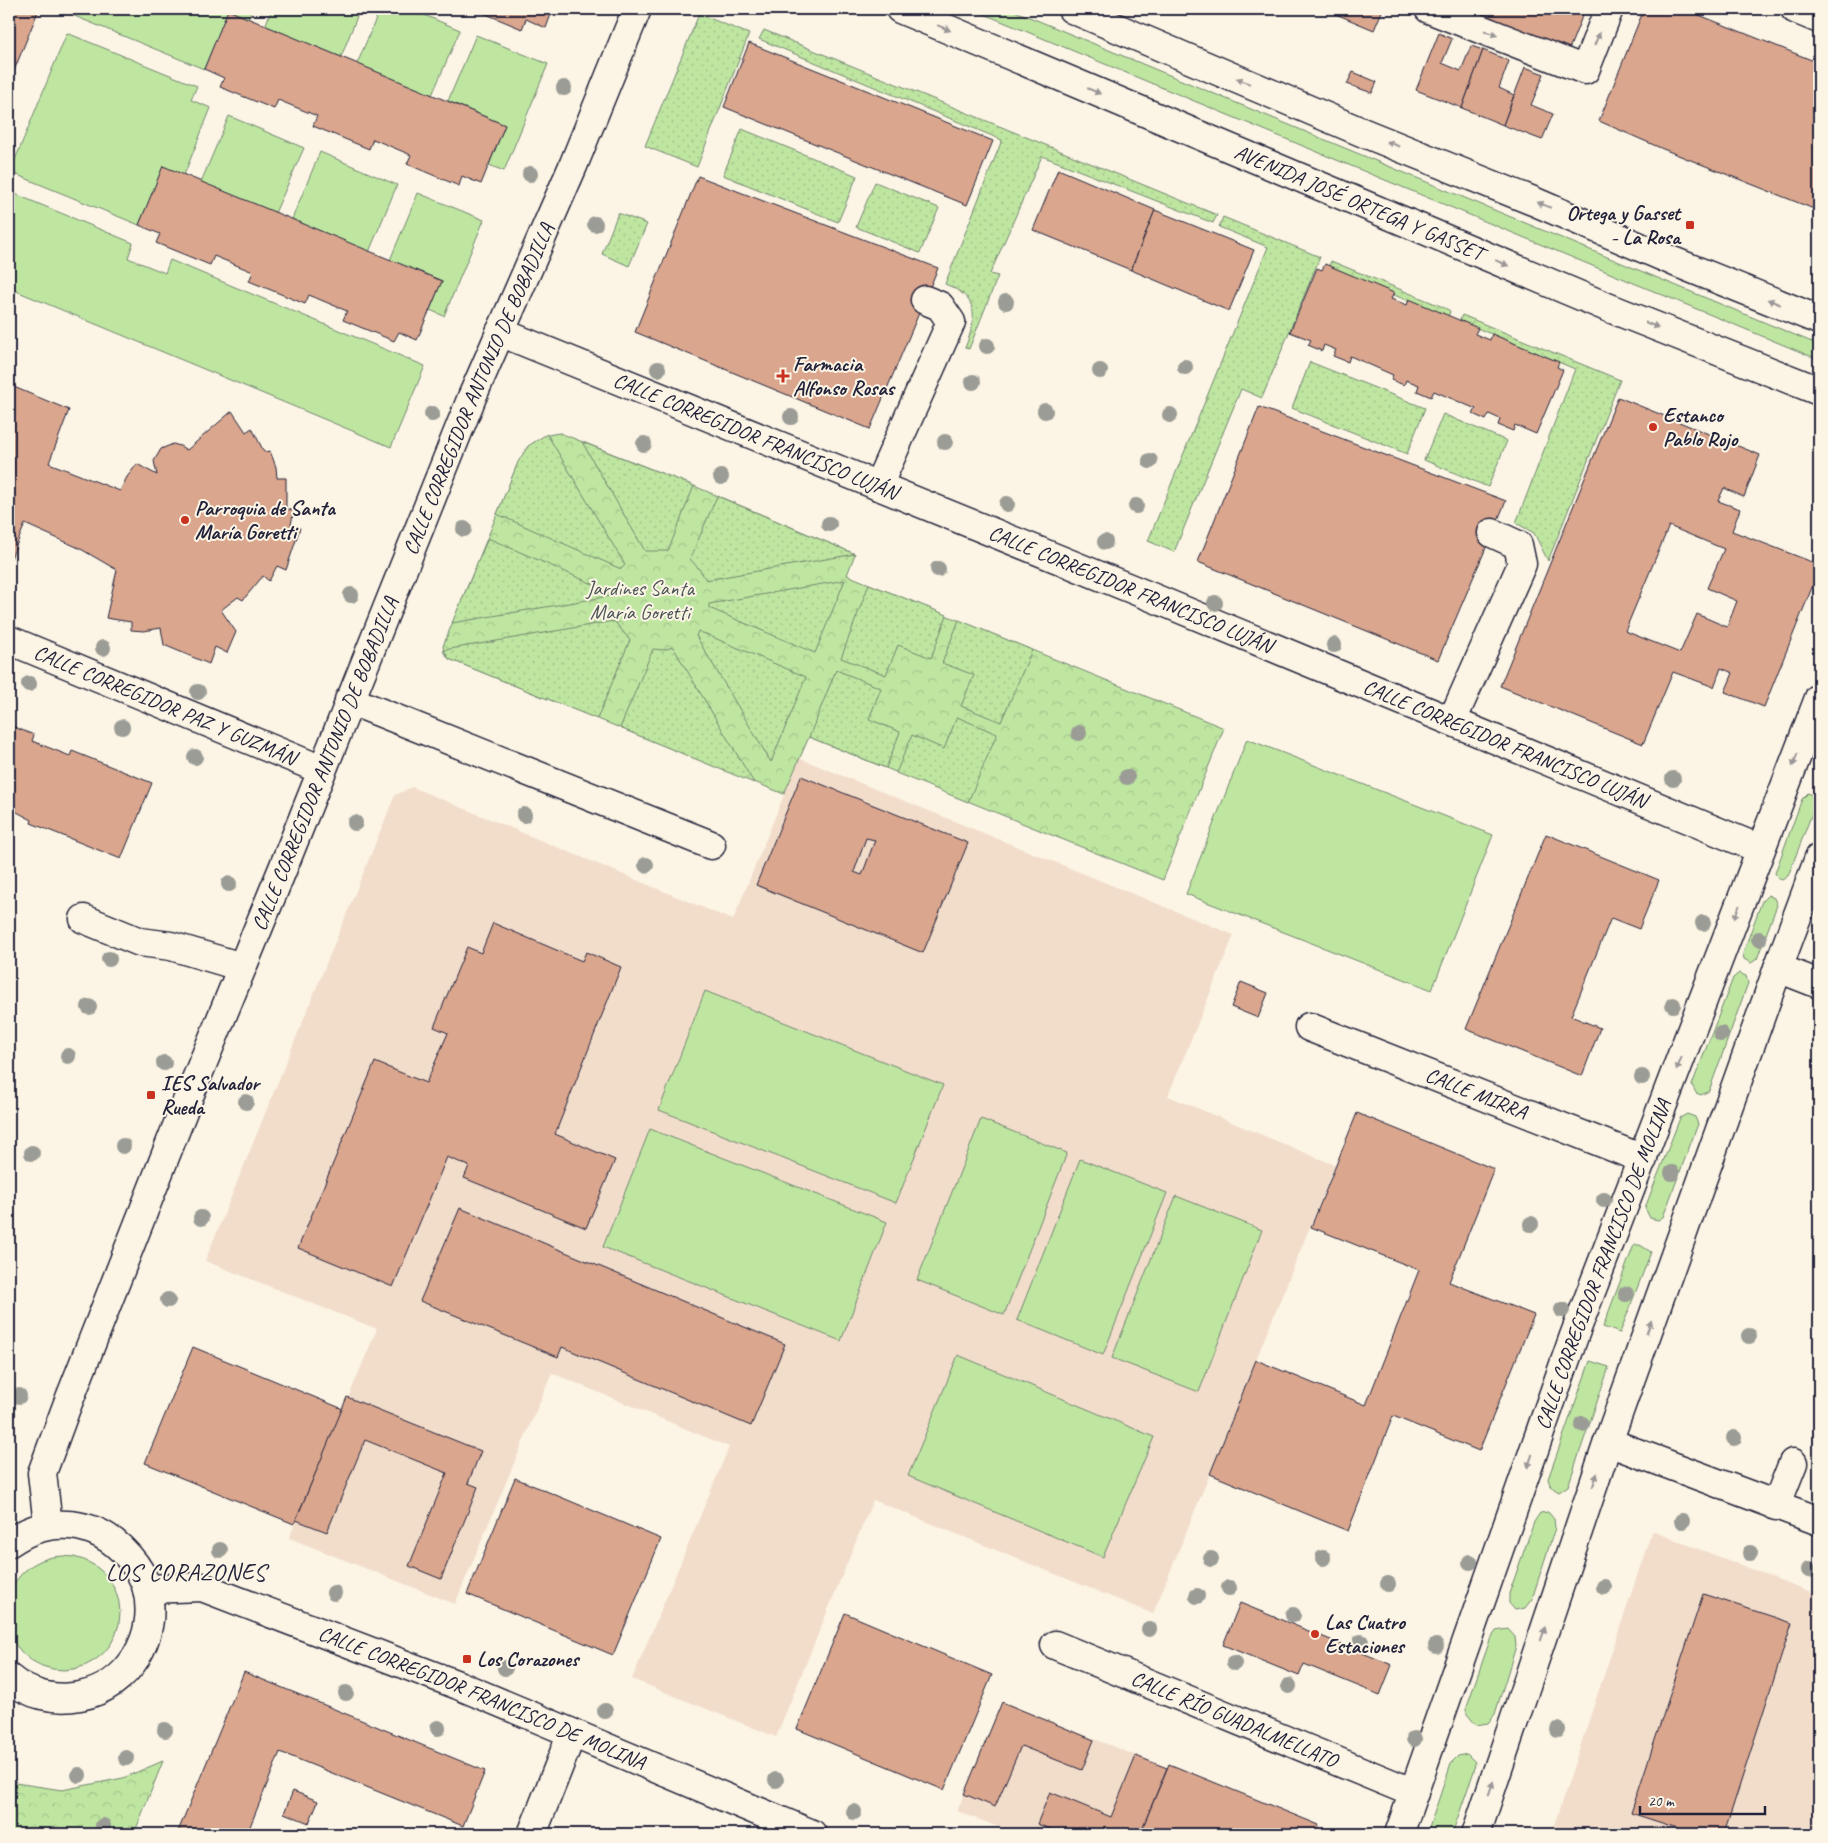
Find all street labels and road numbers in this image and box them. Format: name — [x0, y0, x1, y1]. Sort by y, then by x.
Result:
street label: AVENIDA JOSÉ ORTEGA Y GASSET — [1231, 139, 1492, 268]
street label: CALLE CORREGIDOR ANTONIO DE BOBADILLA — [397, 219, 560, 559]
street label: CALLE CORREGIDOR FRANCISCO LUJÁN — [610, 367, 905, 507]
street label: CALLE CORREGIDOR FRANCISCO LUJÁN — [985, 519, 1280, 660]
street label: CALLE CORREGIDOR ANTONIO DE BOBADILLA — [246, 593, 404, 934]
street label: CALLE CORREGIDOR PAZ Y GUZMÁN — [30, 639, 303, 772]
street label: CALLE CORREGIDOR FRANCISCO LUJÁN — [1359, 673, 1654, 815]
street label: CALLE MIRRA — [1422, 1061, 1532, 1125]
street label: CALLE CORREGIDOR FRANCISCO DE MOLINA — [1529, 1094, 1677, 1433]
street label: CALLE CORREGIDOR FRANCISCO DE MOLINA — [315, 1620, 651, 1776]
street label: CALLE RÍO GUADALMELLATO — [1127, 1665, 1344, 1774]

